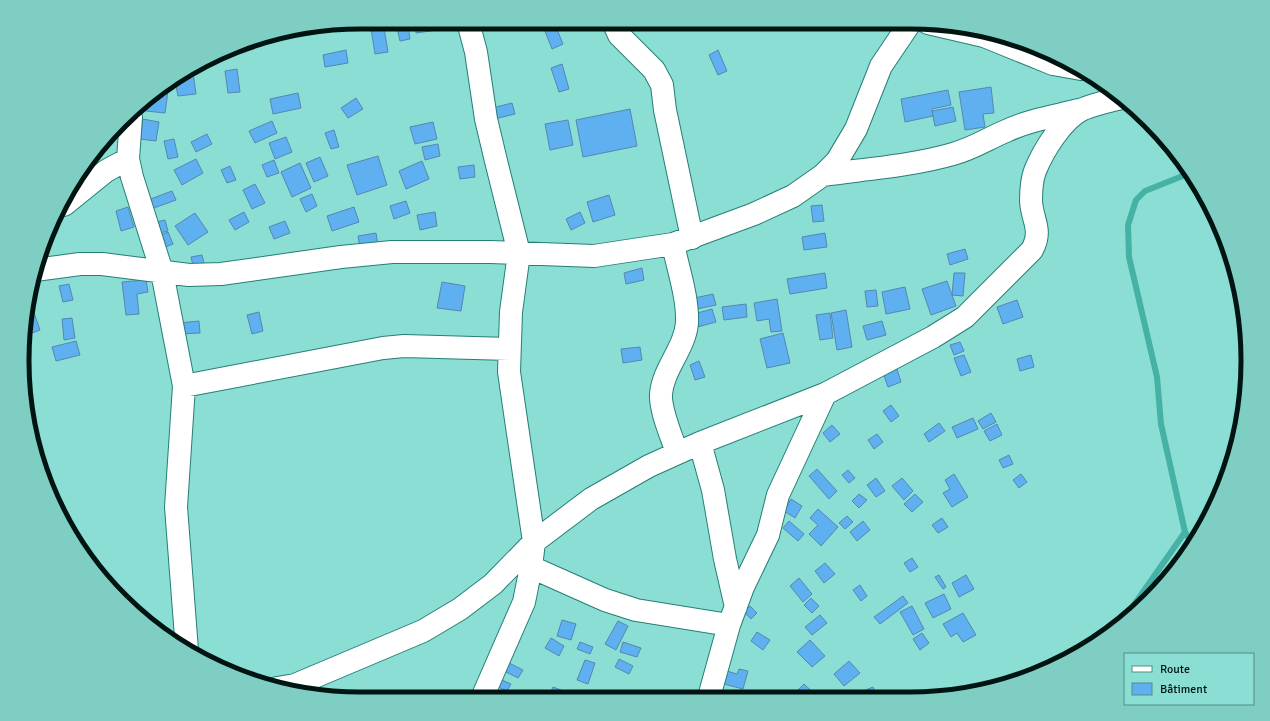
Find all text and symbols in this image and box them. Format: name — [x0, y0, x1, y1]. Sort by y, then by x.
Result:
legend — [1124, 653, 1254, 705]
text: Route — [1160, 662, 1190, 677]
text: Bâtiment — [1160, 682, 1207, 697]

